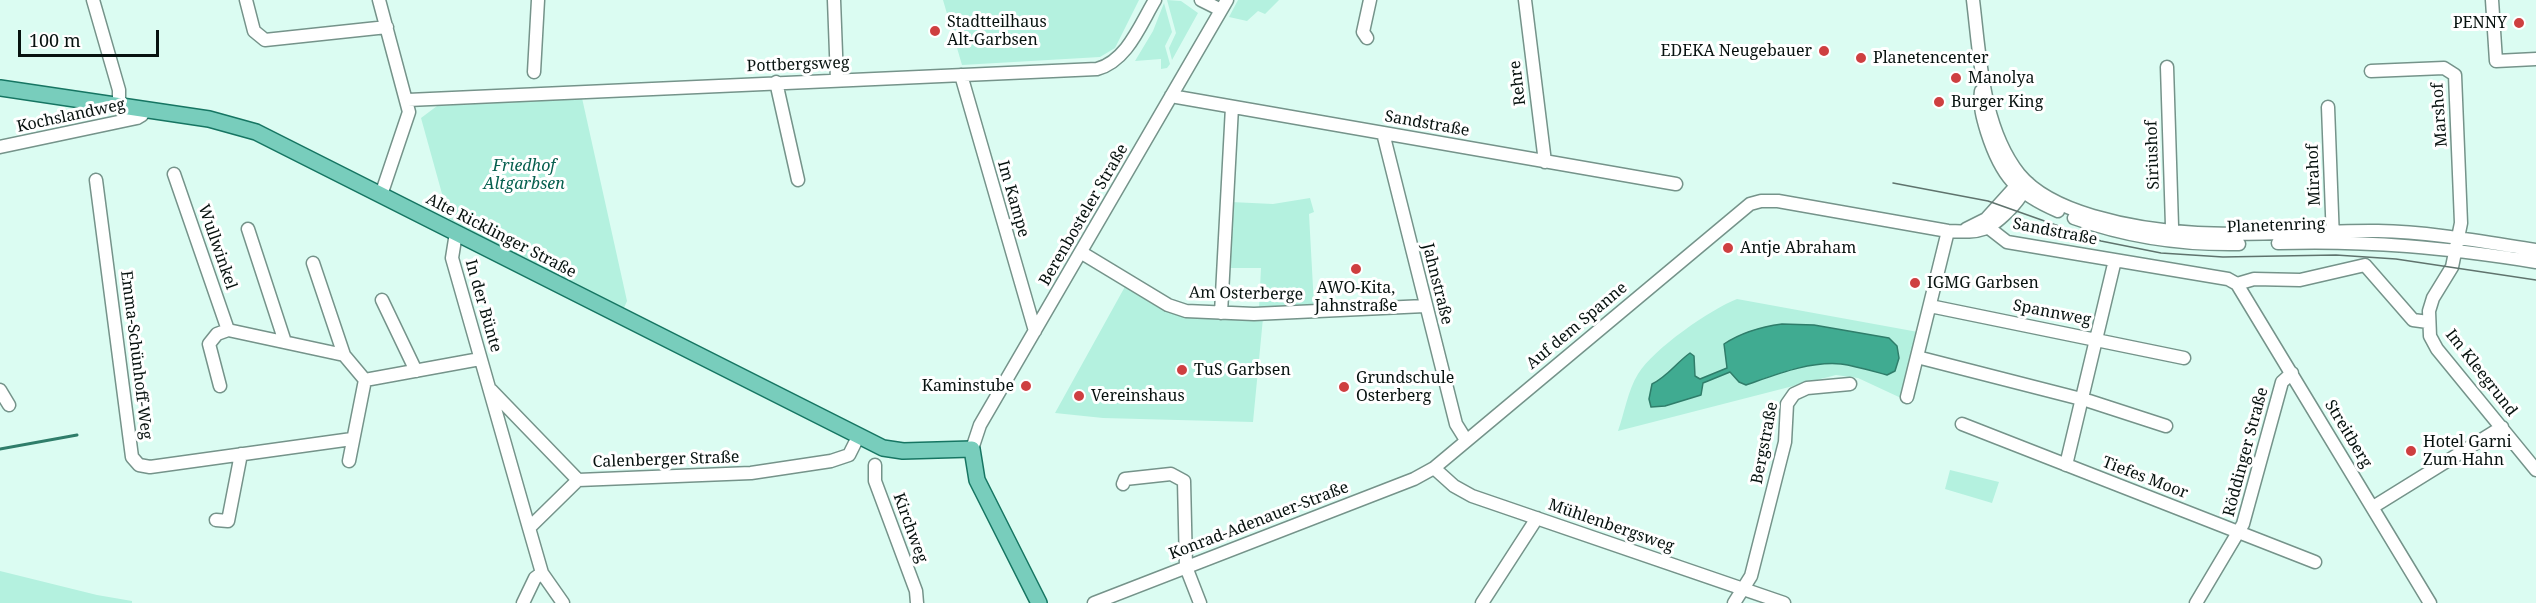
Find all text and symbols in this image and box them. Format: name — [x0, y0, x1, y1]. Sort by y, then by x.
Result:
place label: Stadtteilhaus Alt-Garbsen — [947, 12, 1047, 50]
place label: PENNY — [2453, 13, 2507, 33]
marker: PENNY — [2512, 16, 2526, 30]
scale bar — [21, 18, 162, 56]
marker: Stadtteilhaus Alt-Garbsen — [928, 24, 942, 38]
text: 100 m — [29, 28, 81, 52]
place label: EDEKA Neugebauer — [1661, 41, 1812, 61]
marker: EDEKA Neugebauer — [1817, 44, 1831, 58]
place label: Planetencenter — [1873, 48, 1989, 68]
marker: Planetencenter — [1854, 51, 1868, 65]
street label: Pottbergsweg — [746, 54, 850, 76]
street label: Rehre — [1506, 59, 1530, 107]
place label: Manolya — [1968, 68, 2035, 88]
marker: Manolya — [1949, 71, 1963, 85]
street label: Marshof — [2428, 82, 2452, 148]
place label: Burger King — [1951, 92, 2043, 112]
street label: Kochslandweg — [15, 95, 127, 137]
marker: Burger King — [1932, 95, 1946, 109]
street label: Sandstraße — [1383, 107, 1471, 141]
street label: Siriushof — [2142, 120, 2164, 190]
street label: Berenbosteler Straße — [1036, 141, 1132, 289]
street label: Mirahof — [2303, 144, 2325, 206]
park label: Friedhof Altgarbsen — [483, 156, 565, 194]
street label: Im Kampe — [993, 158, 1033, 240]
street label: Alte Ricklinger Straße — [423, 190, 579, 282]
street label: Wullwinkel — [193, 202, 241, 292]
street label: Sandstraße — [2011, 214, 2099, 250]
street label: Planetenring — [2226, 215, 2326, 237]
place label: Antje Abraham — [1740, 238, 1856, 258]
street label: Jahnstraße — [1418, 241, 1456, 327]
marker: Antje Abraham — [1721, 241, 1735, 255]
street label: In der Bünte — [461, 257, 505, 355]
marker: AWO-Kita, Jahnstraße — [1349, 262, 1363, 276]
street label: Emma-Schünhoff-Weg — [116, 269, 156, 441]
place label: IGMG Garbsen — [1927, 273, 2039, 293]
marker: IGMG Garbsen — [1908, 276, 1922, 290]
place label: AWO-Kita, Jahnstraße — [1314, 278, 1398, 316]
street label: Auf dem Spanne — [1523, 278, 1631, 374]
street label: Am Osterberge — [1189, 283, 1303, 305]
street label: Spannweg — [2011, 296, 2093, 330]
street label: Im Kleegrund — [2441, 326, 2521, 420]
place label: TuS Garbsen — [1194, 360, 1291, 380]
marker: TuS Garbsen — [1175, 363, 1189, 377]
place label: Grundschule Osterberg — [1356, 368, 1454, 406]
place label: Kaminstube — [922, 376, 1014, 396]
marker: Kaminstube — [1019, 379, 1033, 393]
marker: Grundschule Osterberg — [1337, 380, 1351, 394]
street label: Röddinger Straße — [2219, 385, 2273, 519]
place label: Vereinshaus — [1091, 386, 1185, 406]
marker: Vereinshaus — [1072, 389, 1086, 403]
street label: Streitberg — [2320, 397, 2376, 471]
street label: Bergstraße — [1748, 400, 1782, 486]
place label: Hotel Garni Zum Hahn — [2423, 432, 2512, 470]
marker: Hotel Garni Zum Hahn — [2404, 444, 2418, 458]
street label: Calenberger Straße — [592, 448, 740, 472]
street label: Tiefes Moor — [2099, 453, 2191, 503]
street label: Konrad-Adenauer-Straße — [1166, 478, 1352, 564]
street label: Kirchweg — [889, 490, 931, 566]
street label: Mühlenbergsweg — [1546, 495, 1676, 557]

